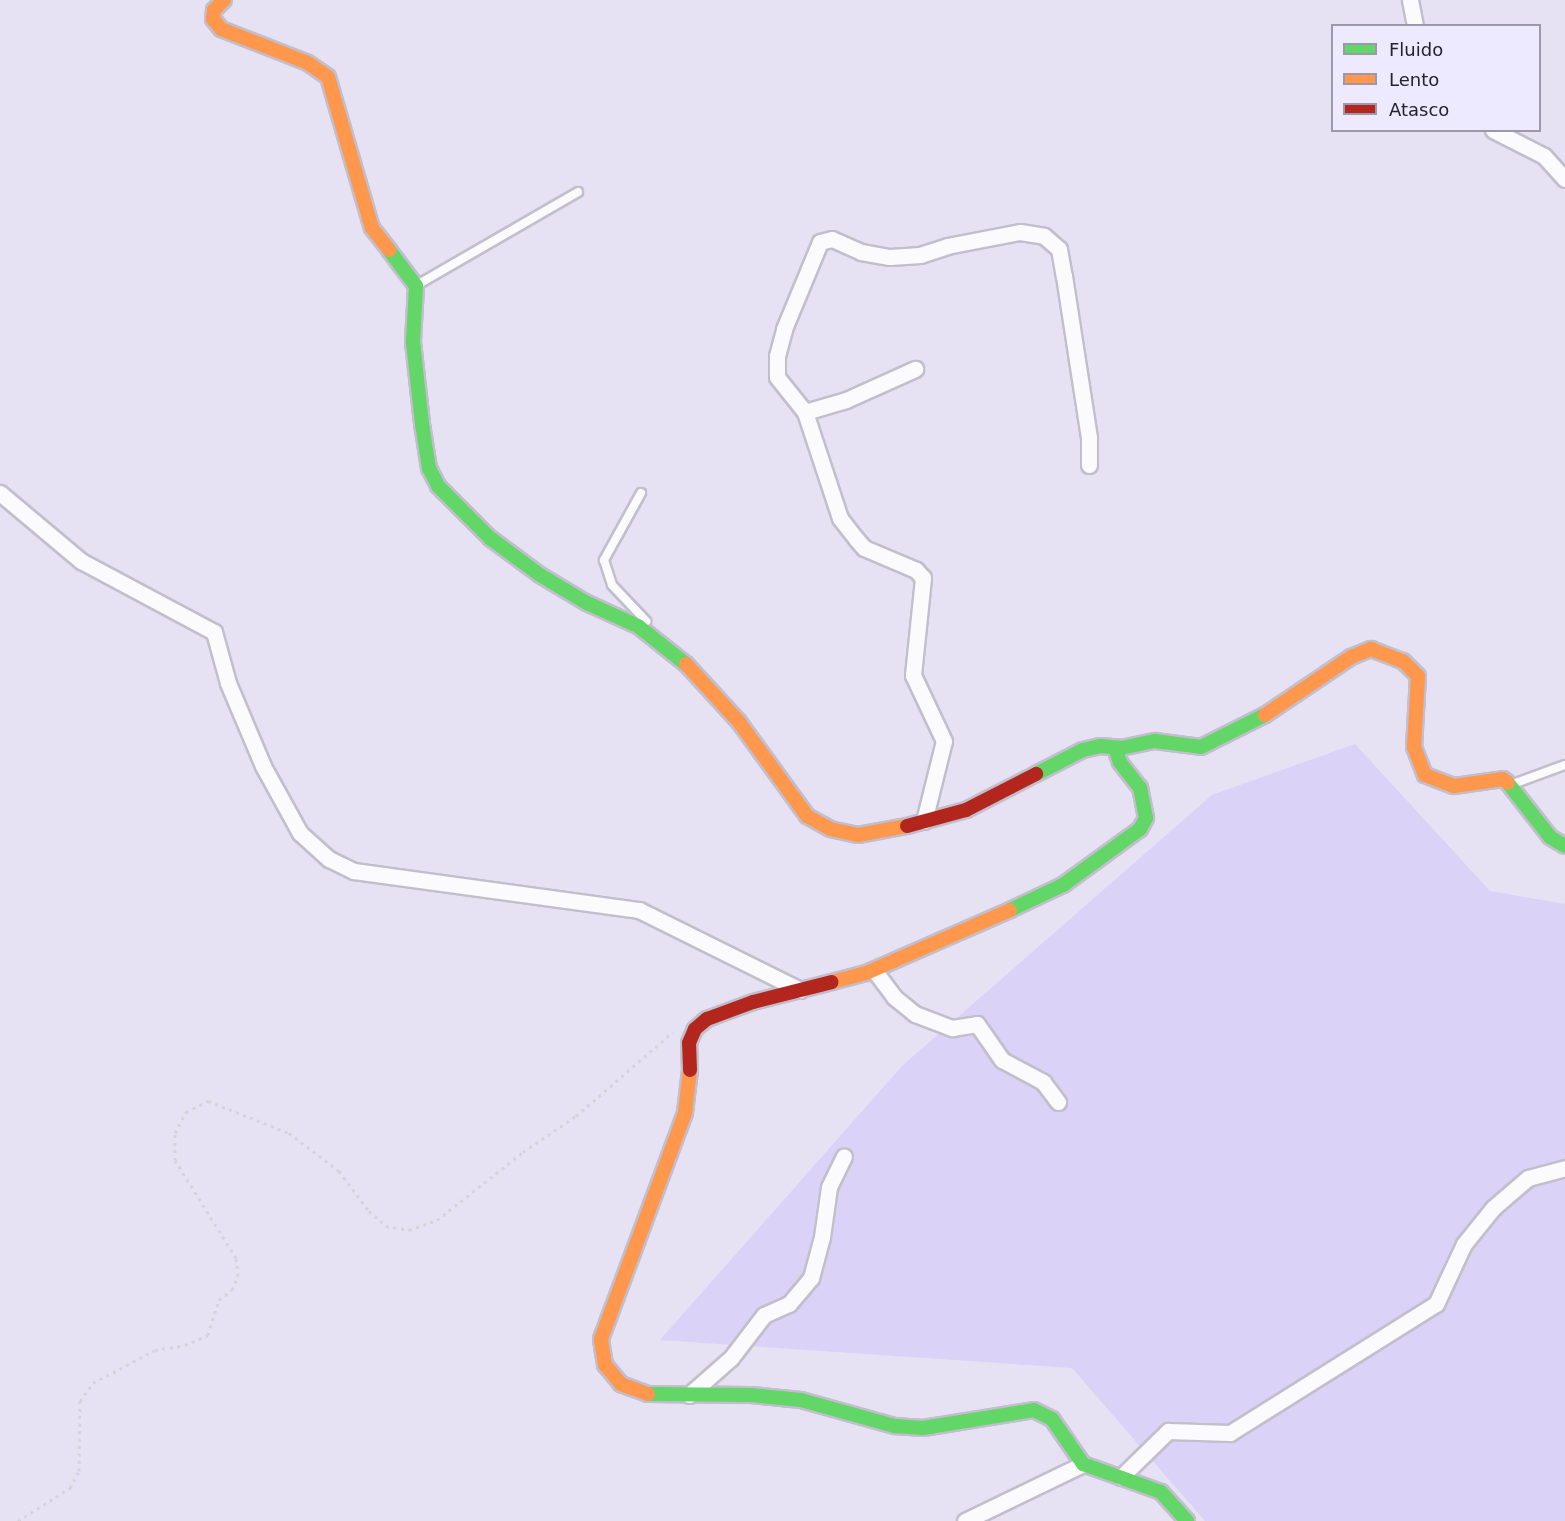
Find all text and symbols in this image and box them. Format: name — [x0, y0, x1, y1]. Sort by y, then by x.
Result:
legend — [1331, 24, 1541, 132]
text: Fluido — [1389, 39, 1443, 60]
text: Lento — [1389, 69, 1439, 90]
text: Atasco — [1389, 99, 1449, 120]

